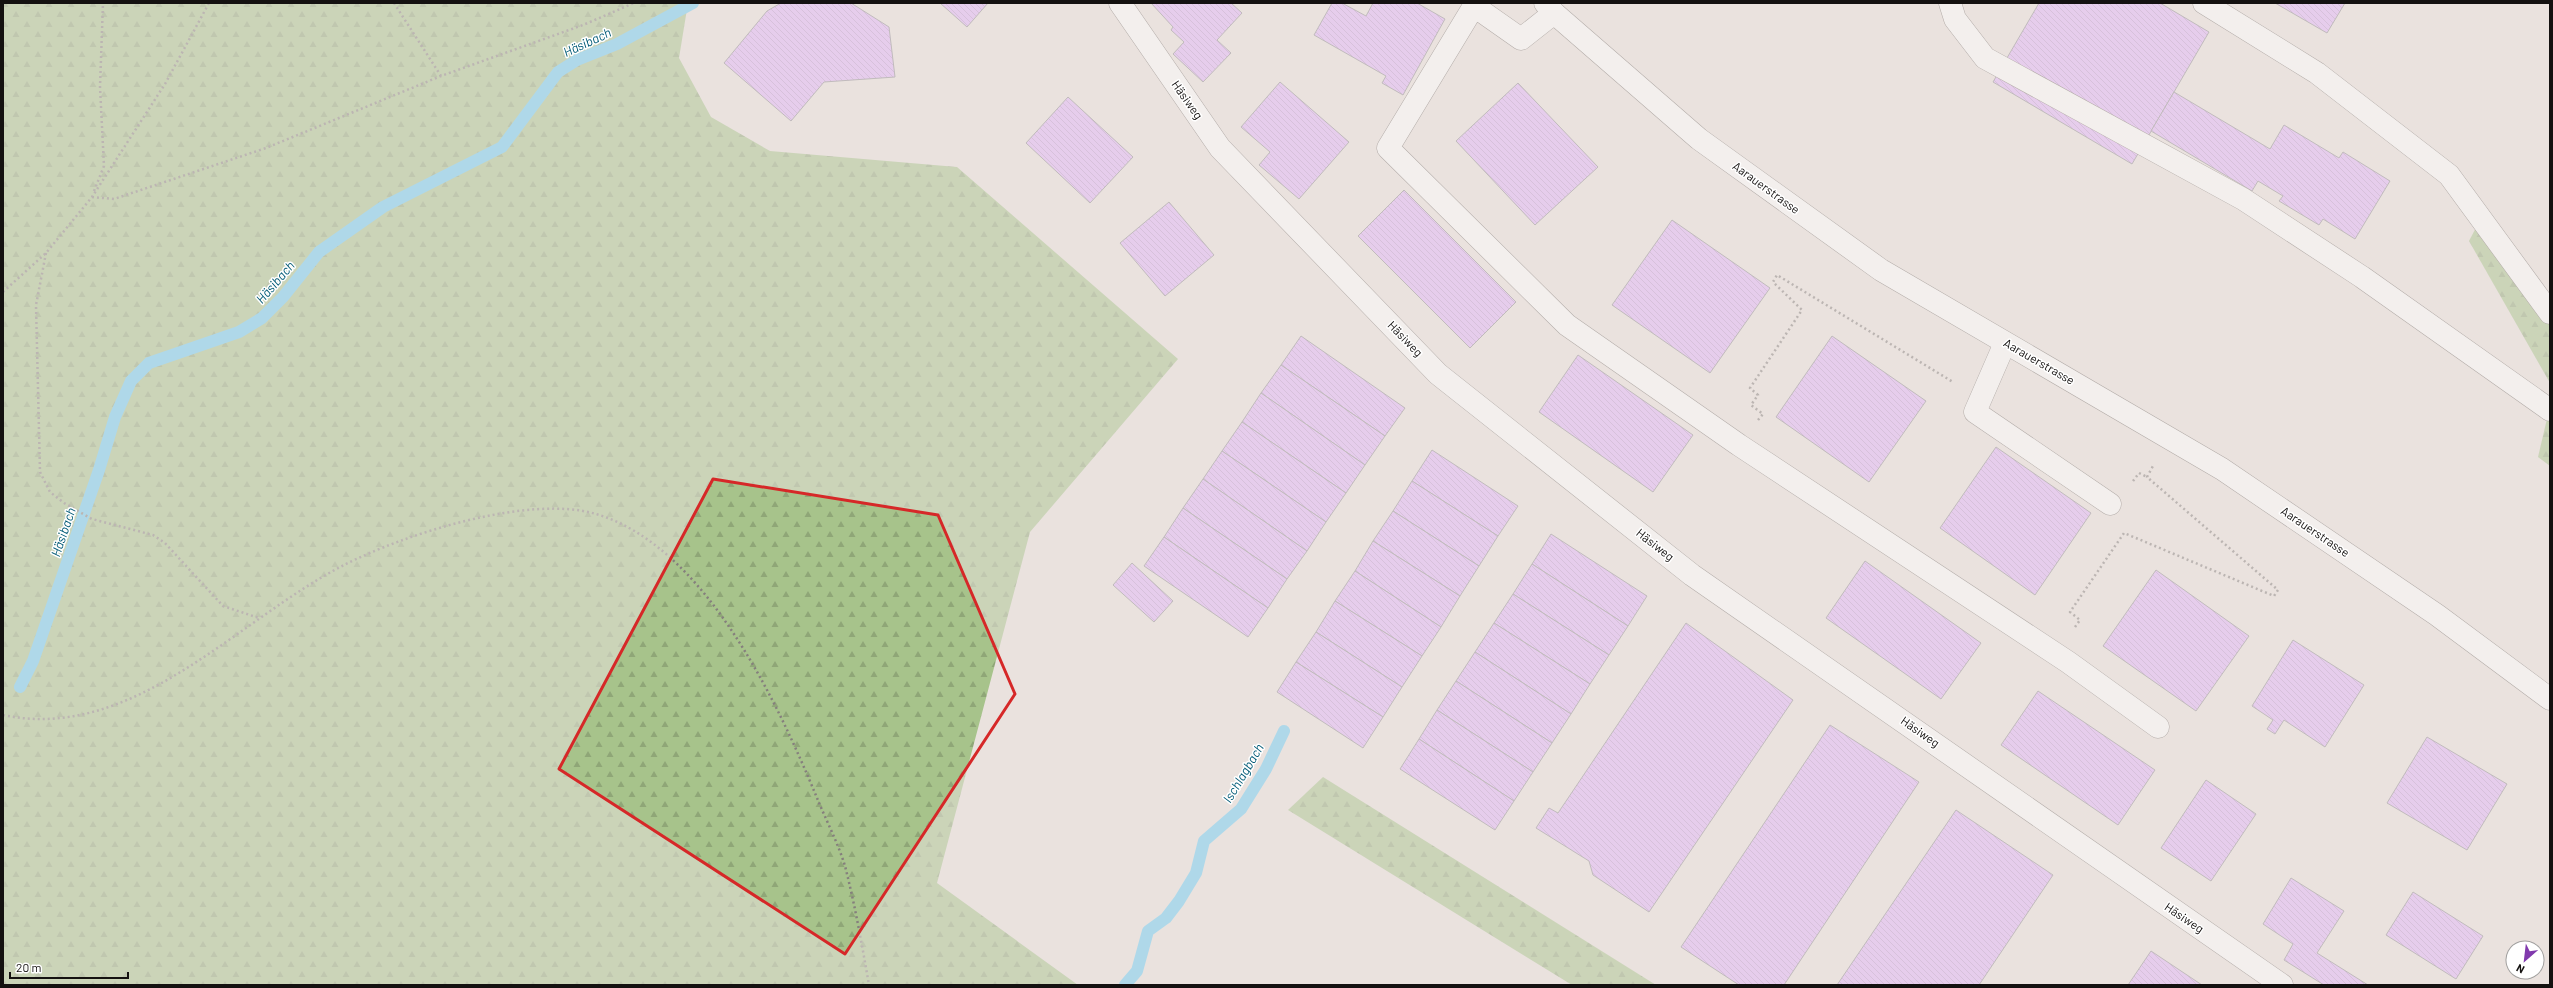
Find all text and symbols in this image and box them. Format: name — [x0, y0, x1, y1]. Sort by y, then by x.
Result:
water label: Häsibach — [560, 24, 614, 60]
street label: Häsiweg — [1169, 77, 1206, 121]
street label: Aarauerstrasse — [1730, 158, 1803, 216]
water label: Häsibach — [252, 257, 298, 307]
street label: Häsiweg — [1385, 318, 1426, 359]
street label: Aarauerstrasse — [2002, 335, 2077, 387]
street label: Aarauerstrasse — [2279, 503, 2352, 559]
water label: Häsibach — [47, 505, 79, 559]
street label: Häsiweg — [1634, 525, 1677, 563]
street label: Häsiweg — [1899, 713, 1943, 750]
water label: Ischlagbach — [1219, 740, 1267, 806]
street label: Häsiweg — [2162, 899, 2207, 935]
north arrow — [2505, 940, 2545, 980]
scale bar — [10, 954, 128, 980]
text: 20 m — [16, 960, 42, 974]
text: N — [2514, 962, 2526, 977]

